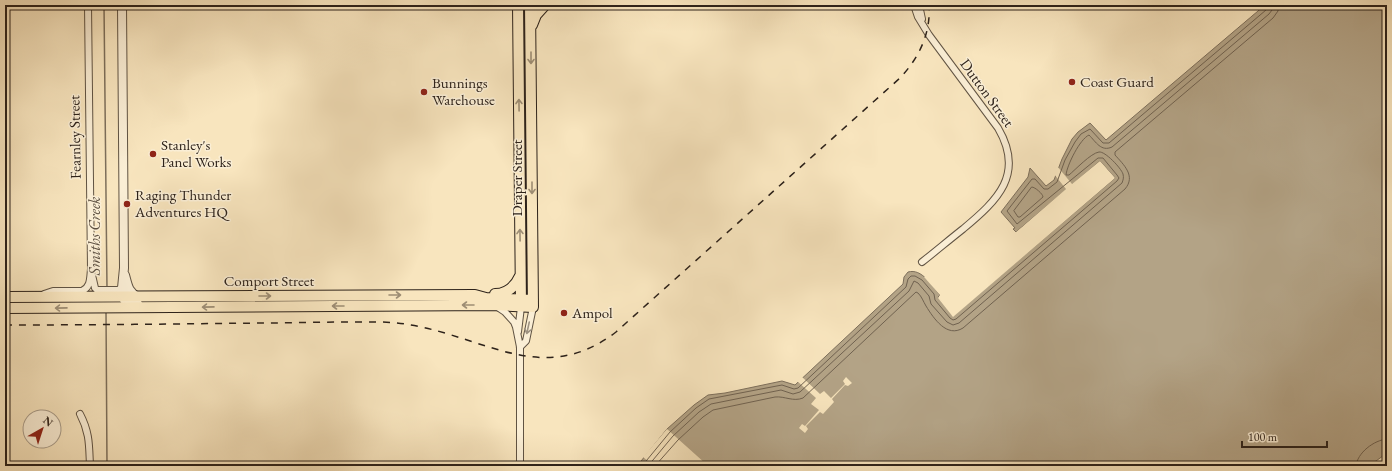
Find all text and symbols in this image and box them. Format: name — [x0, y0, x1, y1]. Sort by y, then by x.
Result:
one-way arrow — [527, 51, 535, 64]
street label: Dutton Street — [956, 55, 1019, 131]
place label: Coast Guard — [1080, 72, 1154, 91]
place label: Bunnings Warehouse — [432, 73, 495, 109]
marker: Coast Guard — [1067, 77, 1077, 87]
marker: Bunnings Warehouse — [419, 87, 429, 97]
street label: Fearnley Street — [64, 95, 85, 179]
one-way arrow — [515, 99, 523, 112]
place label: Stanley's Panel Works — [161, 135, 232, 171]
street label: Draper Street — [507, 139, 526, 216]
marker: Stanley's Panel Works — [148, 149, 158, 159]
one-way arrow — [528, 181, 536, 194]
place label: Raging Thunder Adventures HQ — [134, 185, 231, 221]
water label: Smiths Creek — [84, 196, 105, 276]
marker: Raging Thunder Adventures HQ — [122, 199, 132, 209]
one-way arrow — [516, 229, 524, 242]
street label: Comport Street — [224, 271, 315, 290]
one-way arrow — [388, 291, 401, 299]
one-way arrow — [258, 292, 271, 300]
one-way arrow — [462, 301, 475, 309]
one-way arrow — [332, 302, 345, 310]
one-way arrow — [202, 303, 215, 311]
place label: Ampol — [571, 303, 613, 322]
one-way arrow — [55, 304, 68, 312]
marker: Ampol — [559, 308, 569, 318]
one-way arrow — [524, 321, 532, 334]
north arrow — [22, 409, 62, 449]
text: N — [40, 413, 56, 430]
scale bar — [1242, 423, 1327, 449]
text: 100 m — [1248, 429, 1278, 445]

